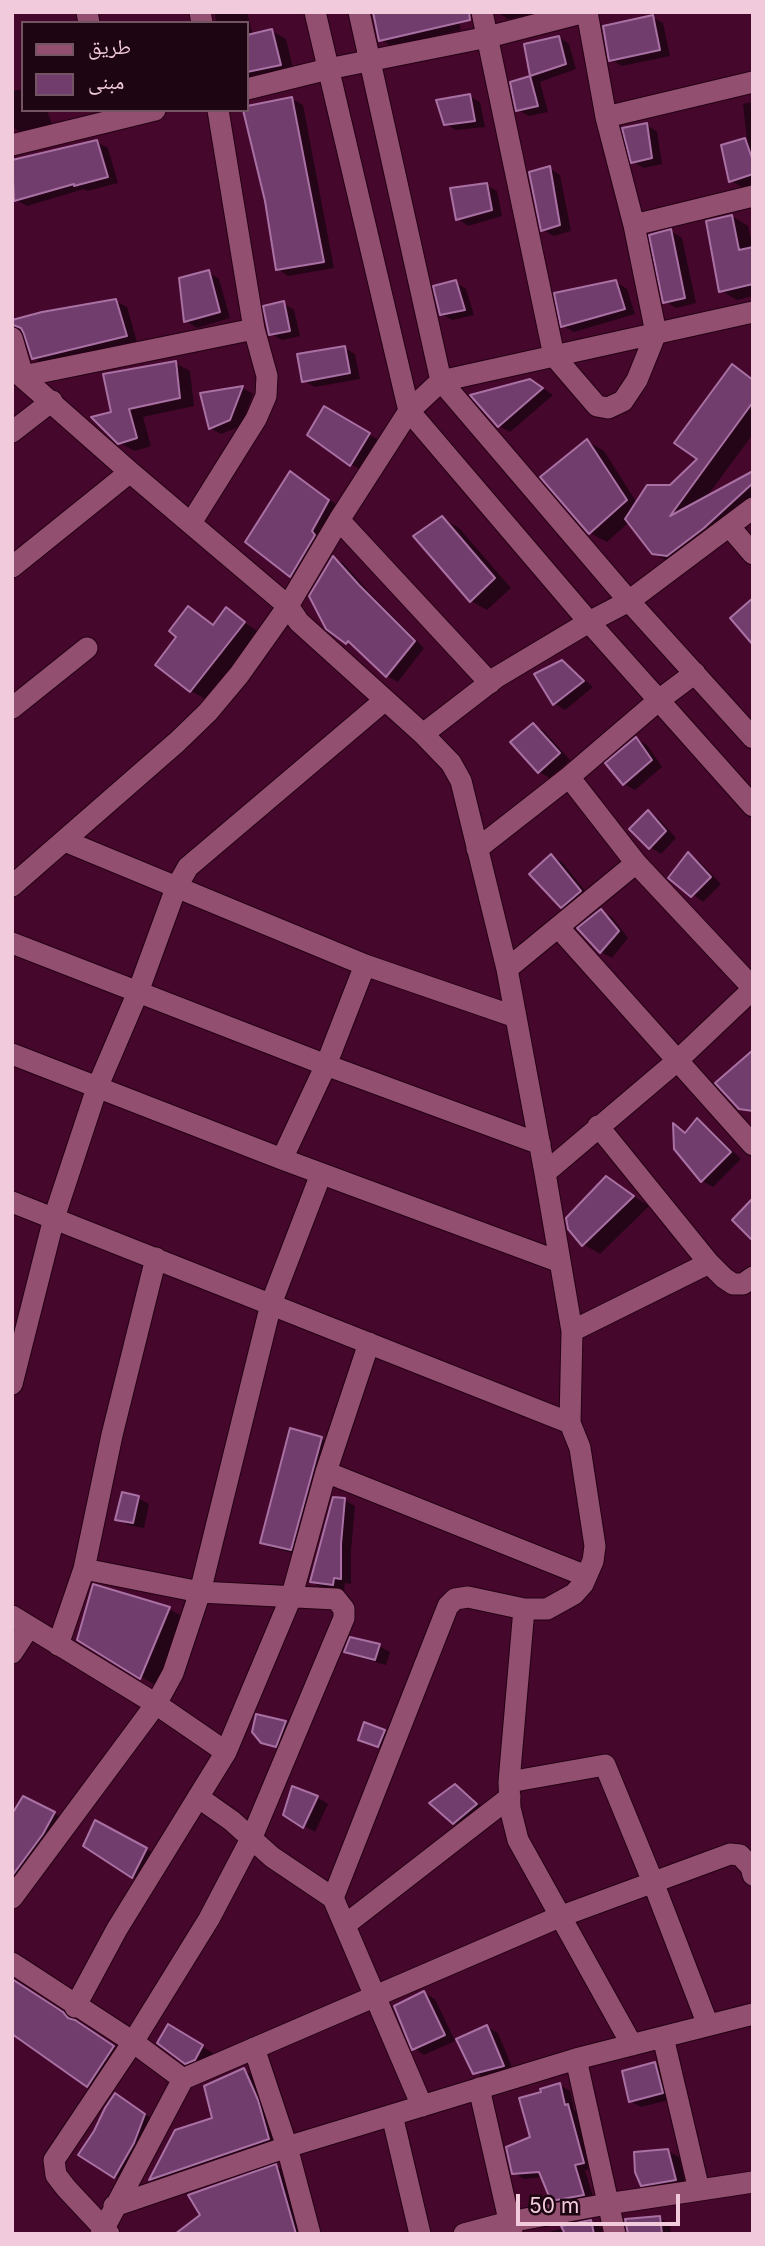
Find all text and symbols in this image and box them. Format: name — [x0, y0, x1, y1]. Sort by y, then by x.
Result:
legend — [21, 21, 248, 112]
text: طريق — [88, 34, 131, 59]
text: مبنى — [88, 69, 124, 94]
scale bar — [520, 2180, 684, 2224]
text: 50 m — [529, 2193, 579, 2218]

